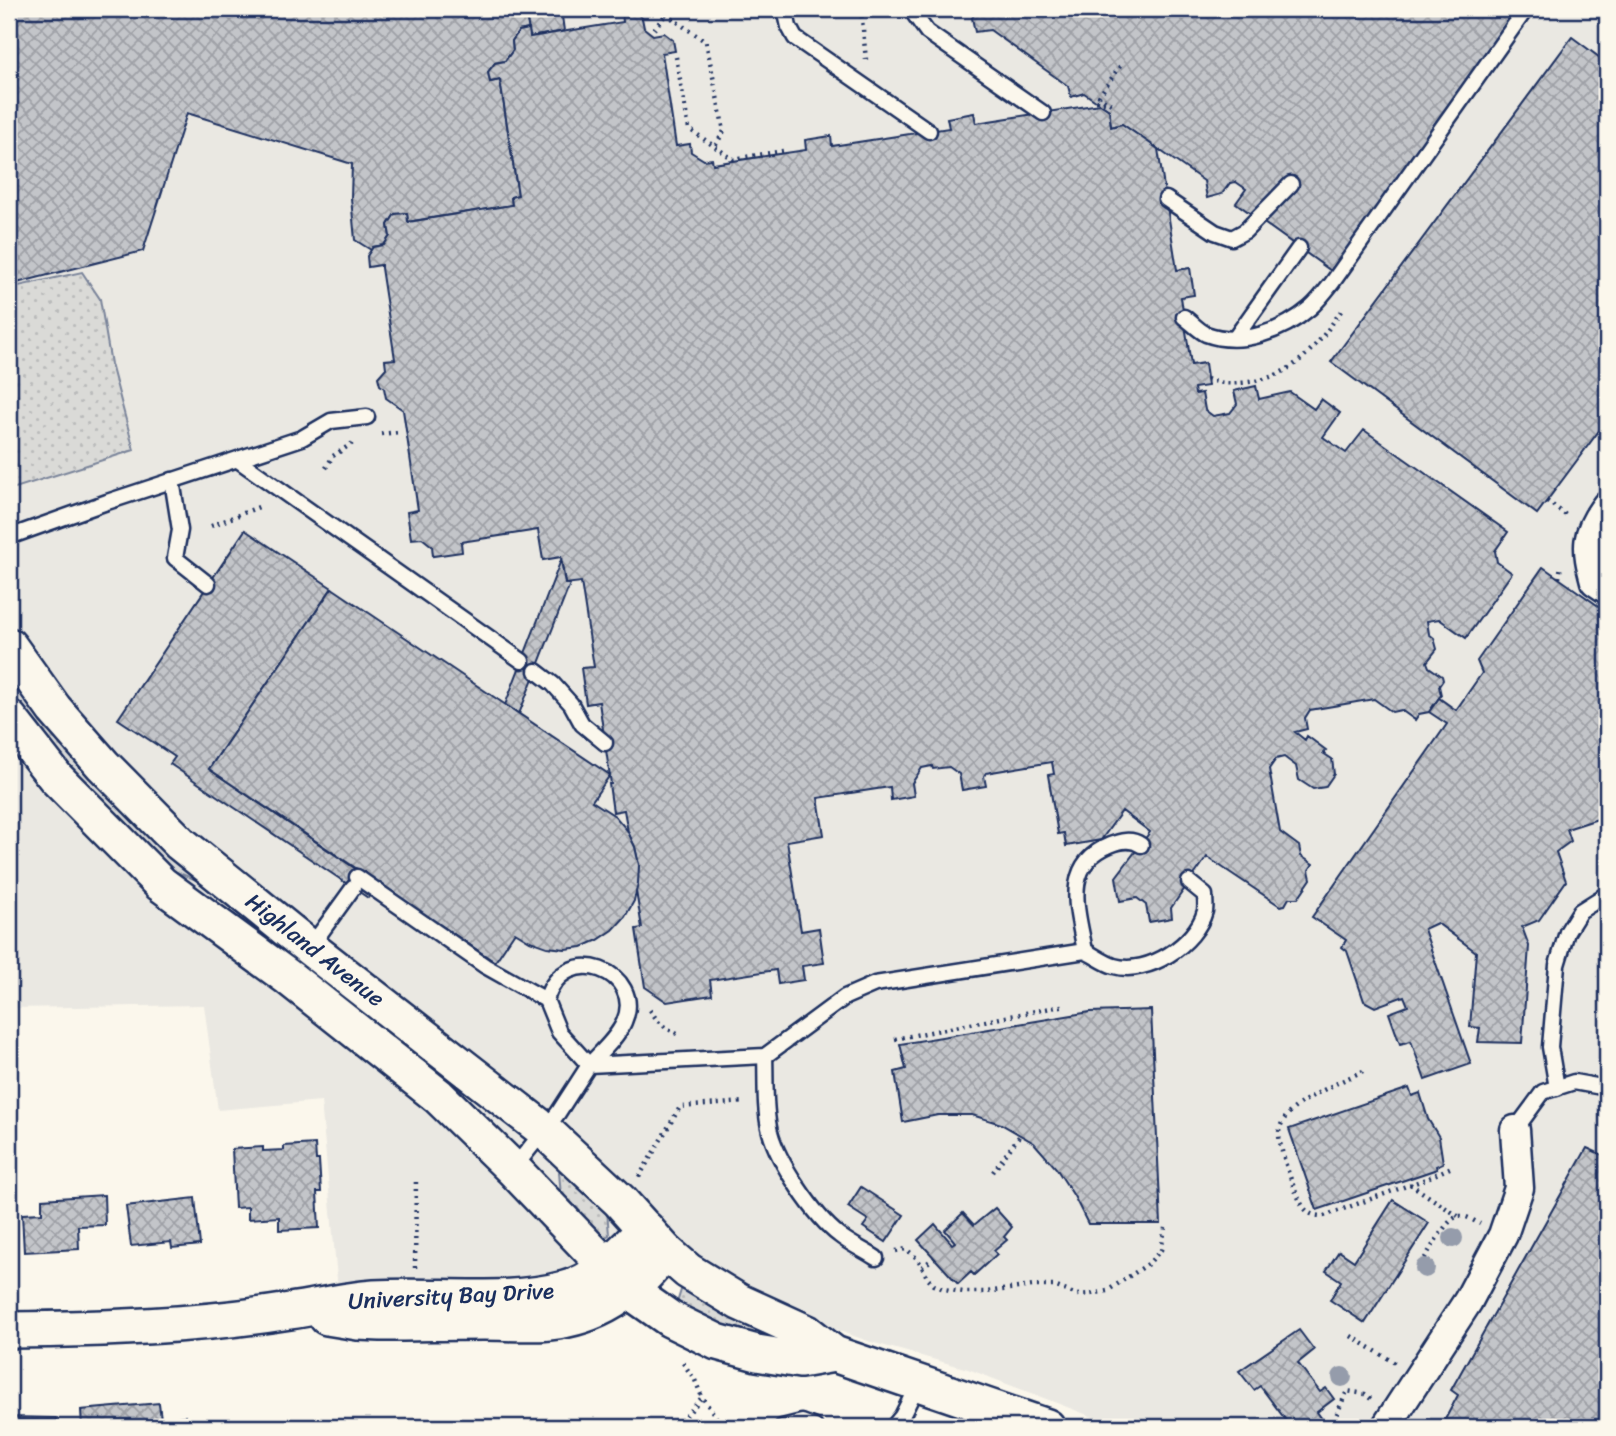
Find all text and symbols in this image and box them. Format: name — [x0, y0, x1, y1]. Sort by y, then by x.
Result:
street label: Highland Avenue — [236, 882, 394, 1018]
street label: University Bay Drive — [347, 1270, 555, 1322]

